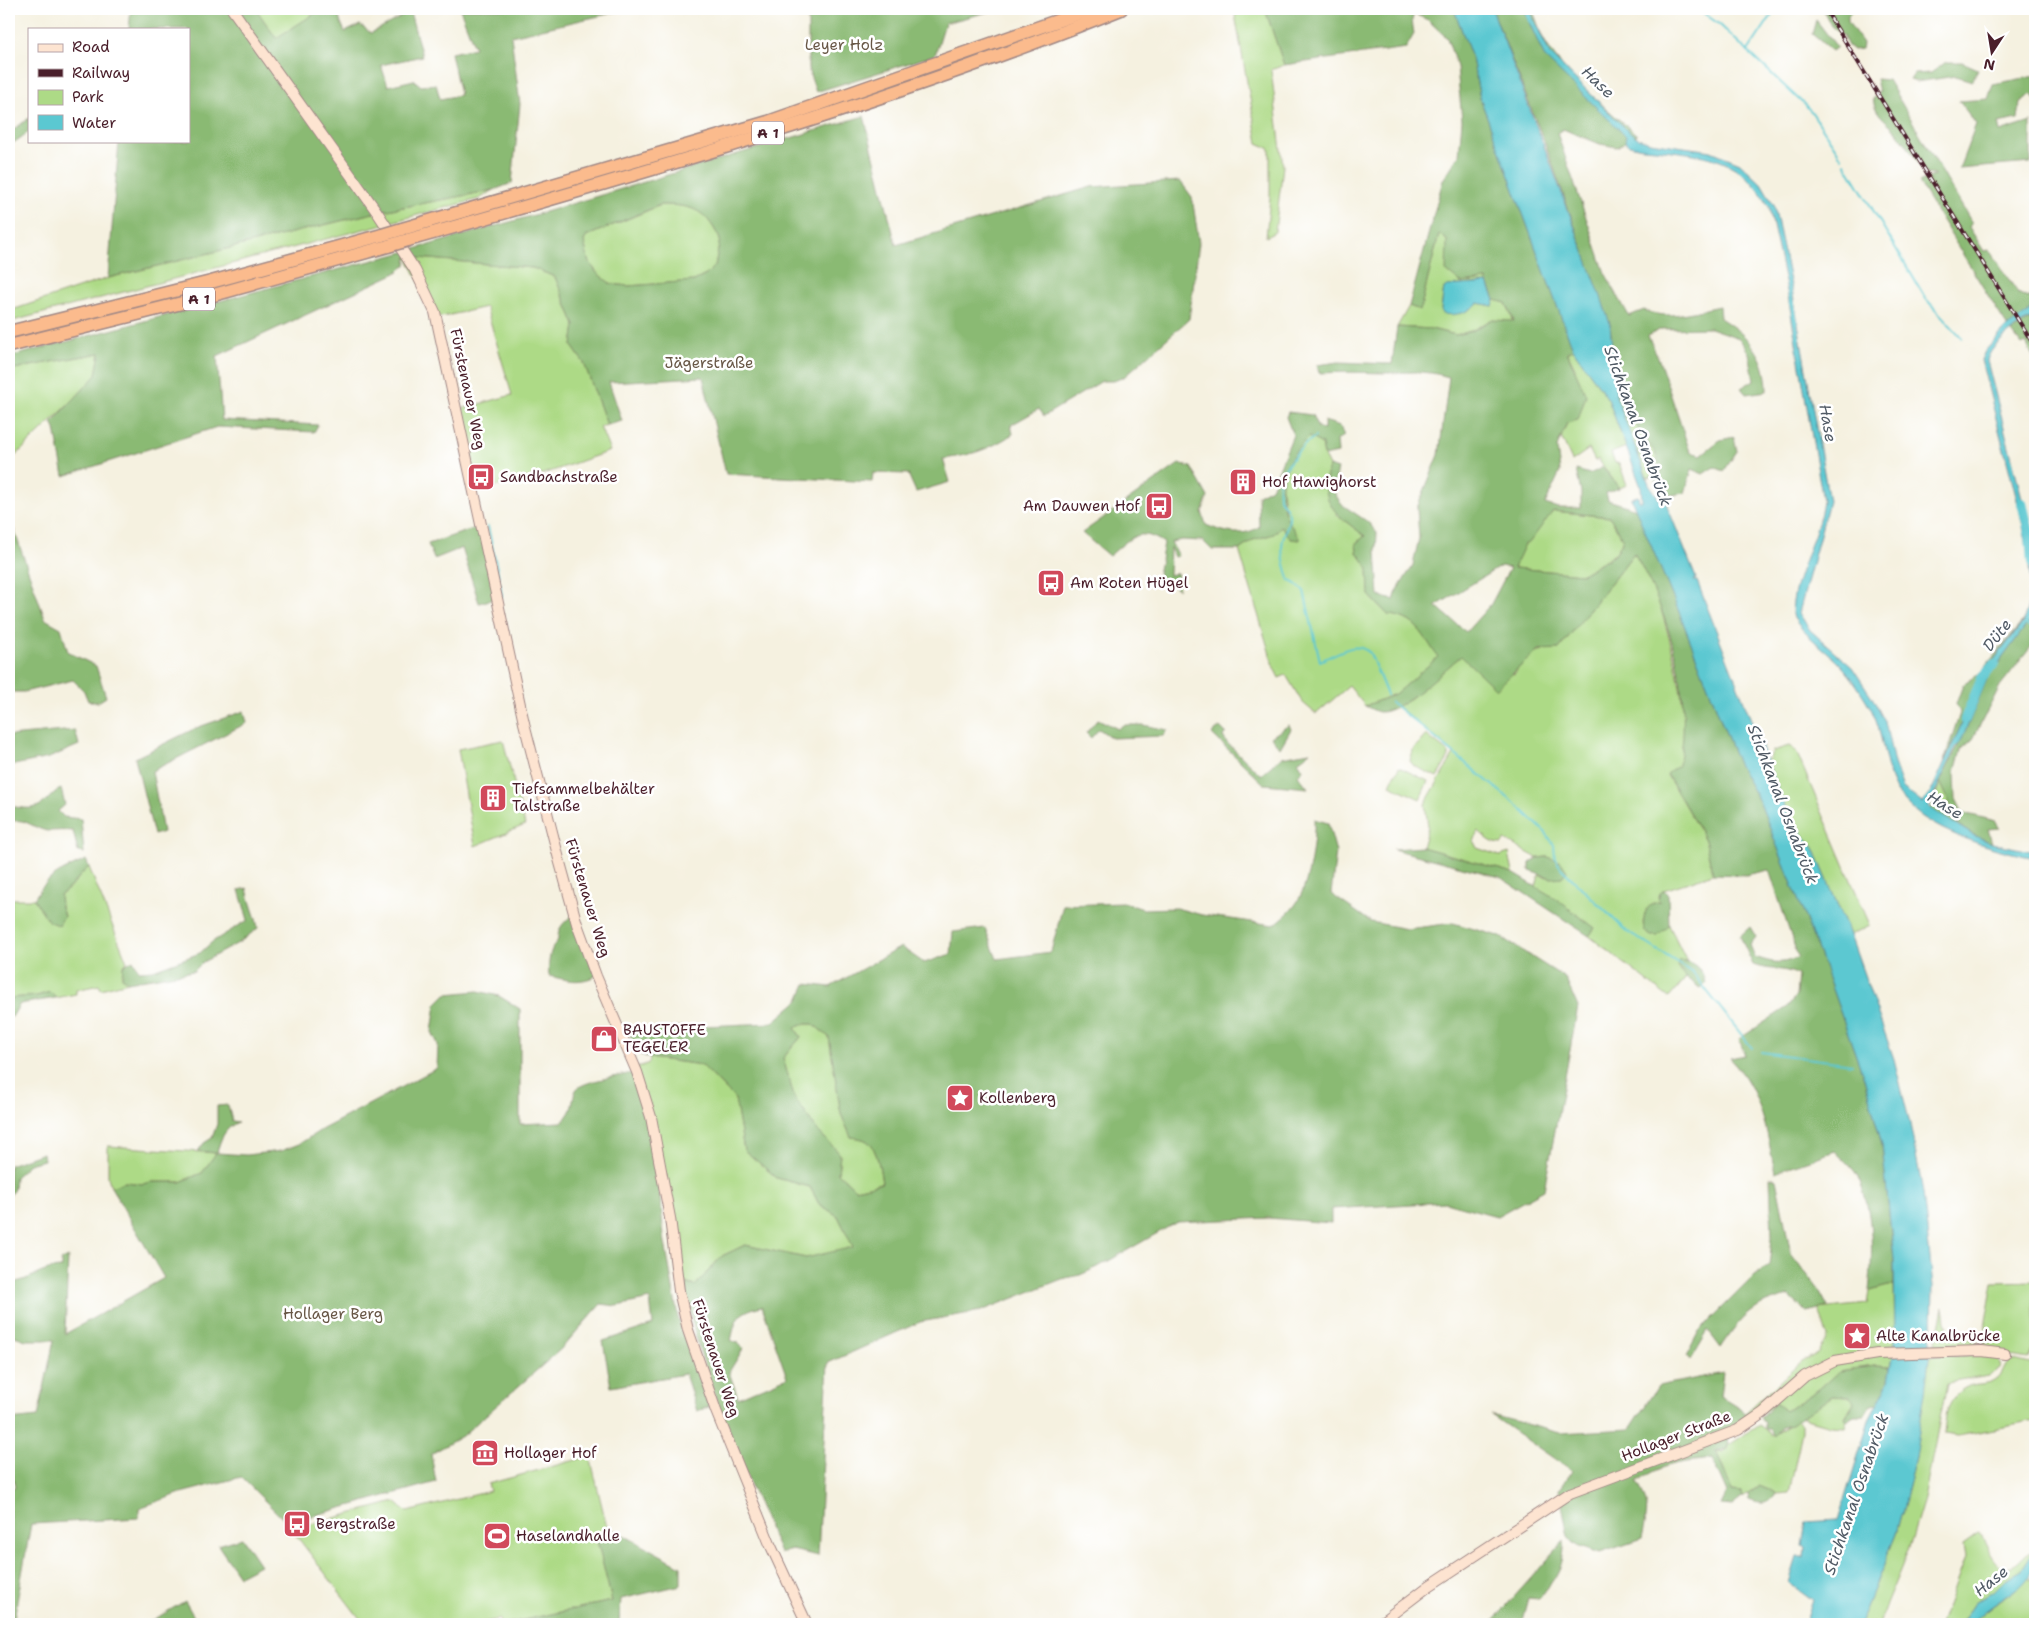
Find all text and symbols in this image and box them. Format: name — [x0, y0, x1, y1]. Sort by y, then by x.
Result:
legend — [28, 28, 190, 142]
north arrow — [1966, 28, 2016, 78]
park label: Leyer Holz — [805, 35, 883, 55]
text: Road — [72, 37, 110, 57]
text: N — [1982, 55, 1997, 75]
water label: Hase — [1577, 61, 1619, 103]
text: Railway — [72, 63, 130, 83]
text: Park — [72, 87, 104, 107]
text: Water — [72, 113, 116, 133]
road number: A 1 — [752, 122, 784, 144]
road number: A 1 — [183, 288, 215, 310]
street label: Fürstenauer Weg — [445, 327, 491, 451]
water label: Stichkanal Osnabrück — [1599, 343, 1677, 509]
park label: Jägerstraße — [664, 353, 754, 373]
water label: Hase — [1814, 402, 1842, 444]
bus stop icon: Sandbachstraße — [466, 462, 496, 492]
place label: Sandbachstraße — [500, 467, 618, 487]
building icon: Hof Hawighorst — [1228, 467, 1258, 497]
place label: Hof Hawighorst — [1262, 472, 1377, 492]
bus stop icon: Am Dauwen Hof — [1144, 491, 1174, 521]
place label: Am Dauwen Hof — [1023, 496, 1141, 516]
bus stop icon: Am Roten Hügel — [1036, 568, 1066, 598]
place label: Am Roten Hügel — [1070, 573, 1189, 593]
water label: Düte — [1978, 614, 2016, 656]
water label: Stichkanal Osnabrück — [1743, 721, 1823, 887]
place label: Tiefsammelbehälter Talstraße — [512, 779, 655, 816]
building icon: Tiefsammelbehälter Talstraße — [478, 783, 508, 813]
water label: Hase — [1923, 786, 1967, 824]
street label: Fürstenauer Weg — [560, 836, 616, 960]
place label: BAUSTOFFE TEGELER — [623, 1020, 706, 1057]
shop icon: BAUSTOFFE TEGELER — [589, 1024, 619, 1054]
place icon: Kollenberg — [945, 1083, 975, 1113]
place label: Kollenberg — [979, 1088, 1056, 1108]
street label: Fürstenauer Weg — [687, 1296, 745, 1420]
park label: Hollager Berg — [283, 1304, 383, 1324]
place icon: Alte Kanalbrücke — [1842, 1321, 1872, 1351]
place label: Alte Kanalbrücke — [1876, 1326, 2000, 1346]
street label: Hollager Straße — [1618, 1406, 1734, 1466]
water label: Stichkanal Osnabrück — [1819, 1411, 1893, 1577]
museum icon: Hollager Hof — [470, 1438, 500, 1468]
place label: Hollager Hof — [504, 1443, 597, 1463]
bus stop icon: Bergstraße — [282, 1509, 312, 1539]
place label: Bergstraße — [316, 1514, 396, 1534]
sports icon: Haselandhalle — [482, 1521, 512, 1551]
place label: Haselandhalle — [516, 1526, 620, 1546]
water label: Hase — [1970, 1561, 2012, 1601]

